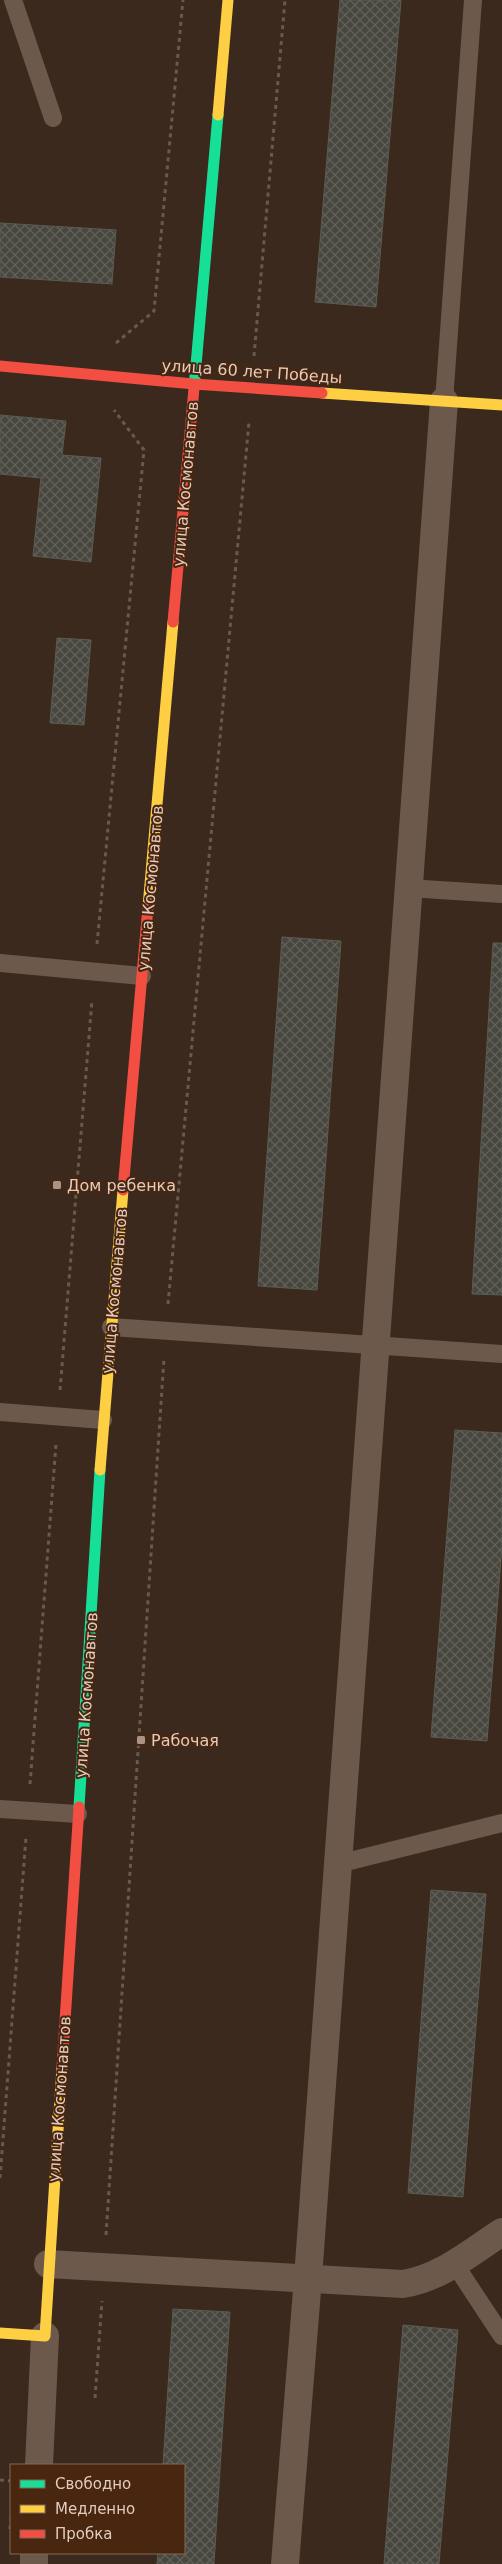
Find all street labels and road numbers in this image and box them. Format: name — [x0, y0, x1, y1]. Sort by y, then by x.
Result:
street label: улица 60 лет Победы — [161, 356, 343, 387]
street label: улица Космонавтов — [169, 401, 202, 568]
street label: улица Космонавтов — [134, 805, 167, 972]
street label: улица Космонавтов — [98, 1208, 131, 1375]
street label: улица Космонавтов — [71, 1612, 102, 1778]
street label: улица Космонавтов — [44, 2016, 75, 2182]

